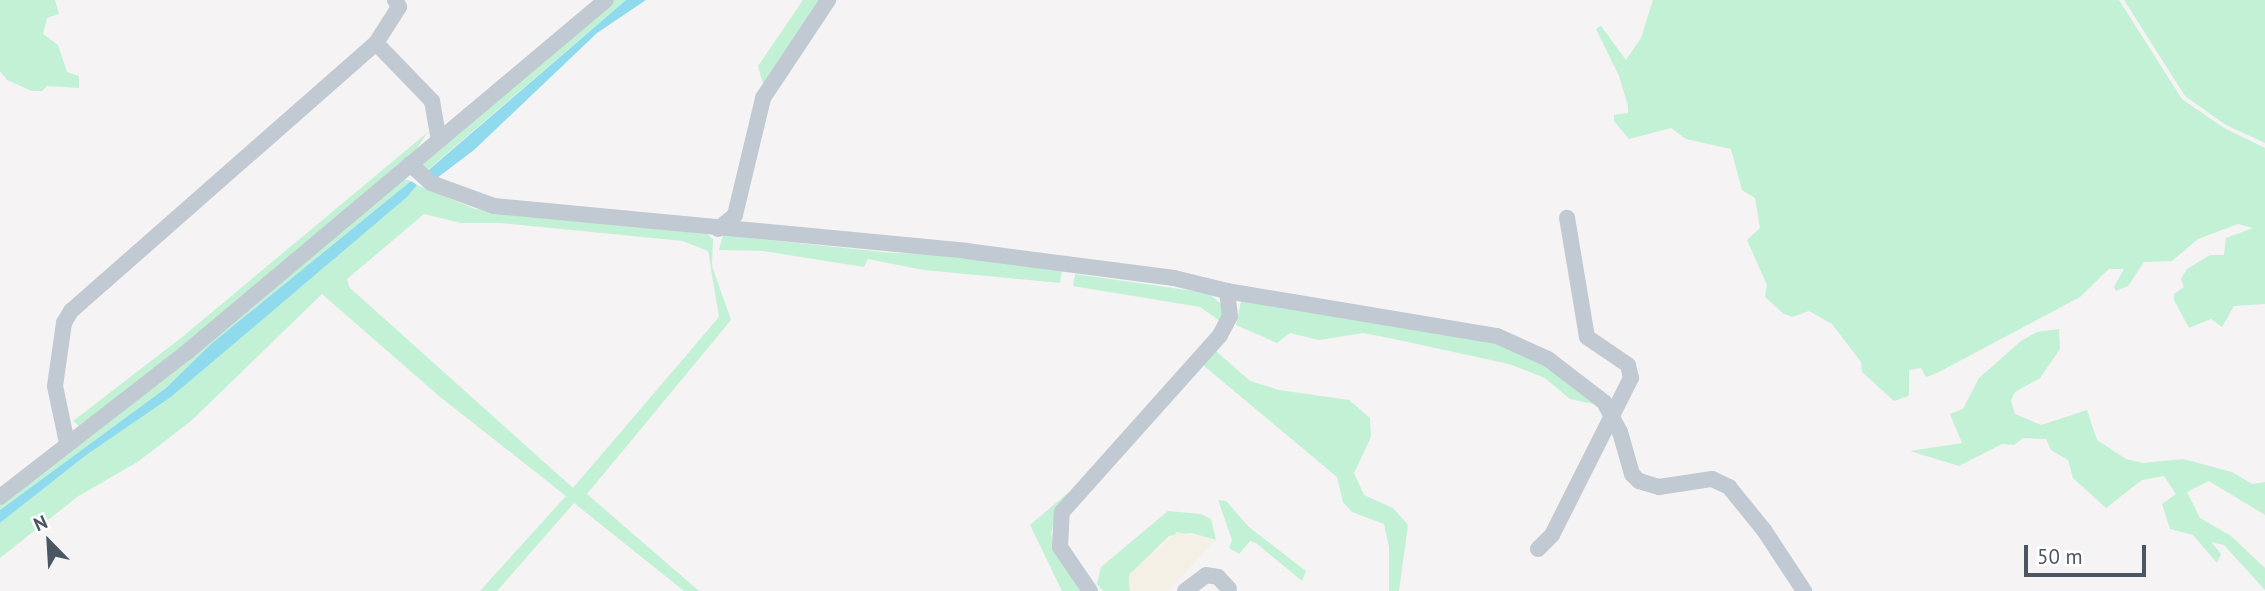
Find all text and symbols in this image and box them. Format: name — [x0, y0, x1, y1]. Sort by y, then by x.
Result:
north arrow — [14, 507, 84, 577]
text: N — [30, 509, 51, 536]
scale bar — [2027, 532, 2150, 576]
text: 50 m — [2037, 543, 2083, 570]

